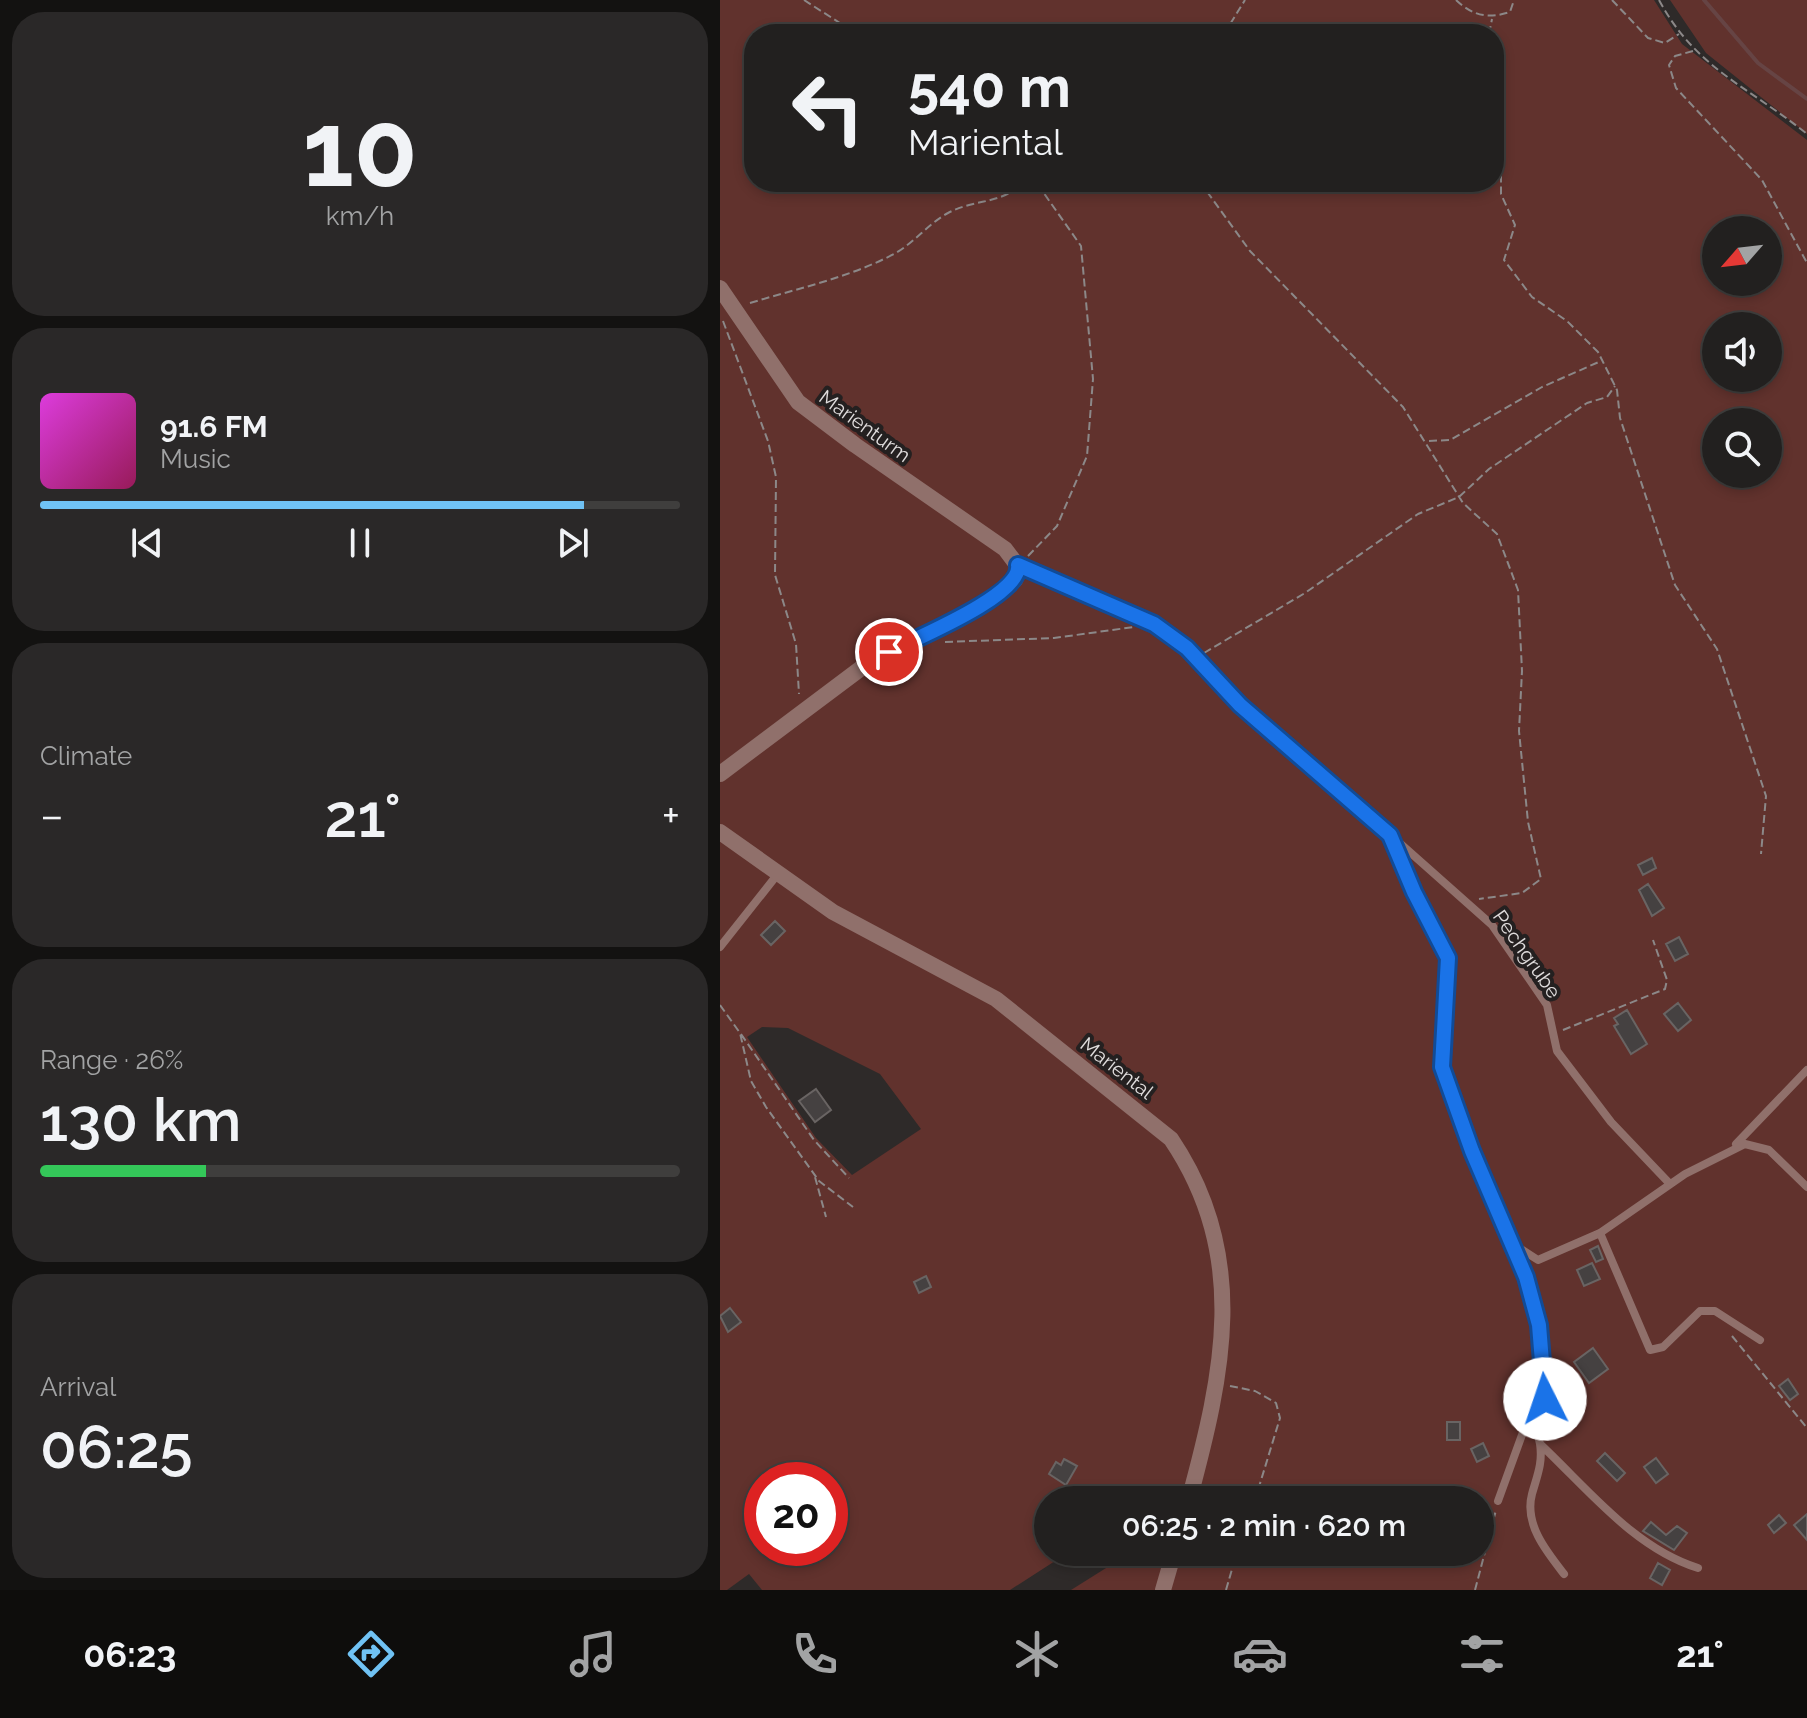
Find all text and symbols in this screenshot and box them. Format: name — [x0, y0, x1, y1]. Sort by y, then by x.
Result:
text: 540 m — [908, 54, 1071, 120]
icon: left — [776, 56, 880, 160]
text: 10 — [302, 88, 418, 210]
text: Mariental — [908, 121, 1063, 163]
text: km/h — [326, 201, 394, 231]
north arrow — [1702, 216, 1782, 296]
map controls — [1702, 216, 1782, 488]
button: sound — [1702, 312, 1782, 392]
street label: Marienturm — [815, 385, 915, 467]
button: search — [1702, 408, 1782, 488]
text: 91.6 FM — [160, 409, 268, 444]
text: Music — [160, 444, 231, 474]
icon: previous — [125, 521, 169, 565]
icon: pause — [338, 521, 382, 565]
icon: next — [551, 521, 595, 565]
pin — [855, 618, 923, 686]
icon: arrive — [867, 630, 911, 674]
text: Climate — [40, 741, 132, 771]
text: 21° — [324, 781, 401, 851]
text: − — [40, 790, 64, 841]
text: + — [662, 790, 680, 841]
street label: Pechgrube — [1488, 905, 1566, 1003]
street label: Mariental — [1076, 1032, 1159, 1104]
text: Range · 26% — [40, 1045, 183, 1075]
text: 130 km — [40, 1085, 241, 1155]
position arrow — [1503, 1357, 1587, 1441]
text: Arrival — [40, 1372, 116, 1402]
text: 06:25 — [40, 1412, 193, 1482]
speed limit sign: 20 — [744, 1462, 848, 1566]
text: 06:25 · 2 min · 620 m — [1122, 1508, 1406, 1543]
icon: directions — [343, 1626, 399, 1682]
icon: music — [565, 1626, 621, 1682]
icon: phone — [787, 1626, 843, 1682]
icon: climate — [1009, 1626, 1065, 1682]
icon: car — [1232, 1626, 1288, 1682]
icon: filters — [1454, 1626, 1510, 1682]
text: 06:23 — [83, 1633, 176, 1675]
text: 21° — [1676, 1633, 1724, 1675]

